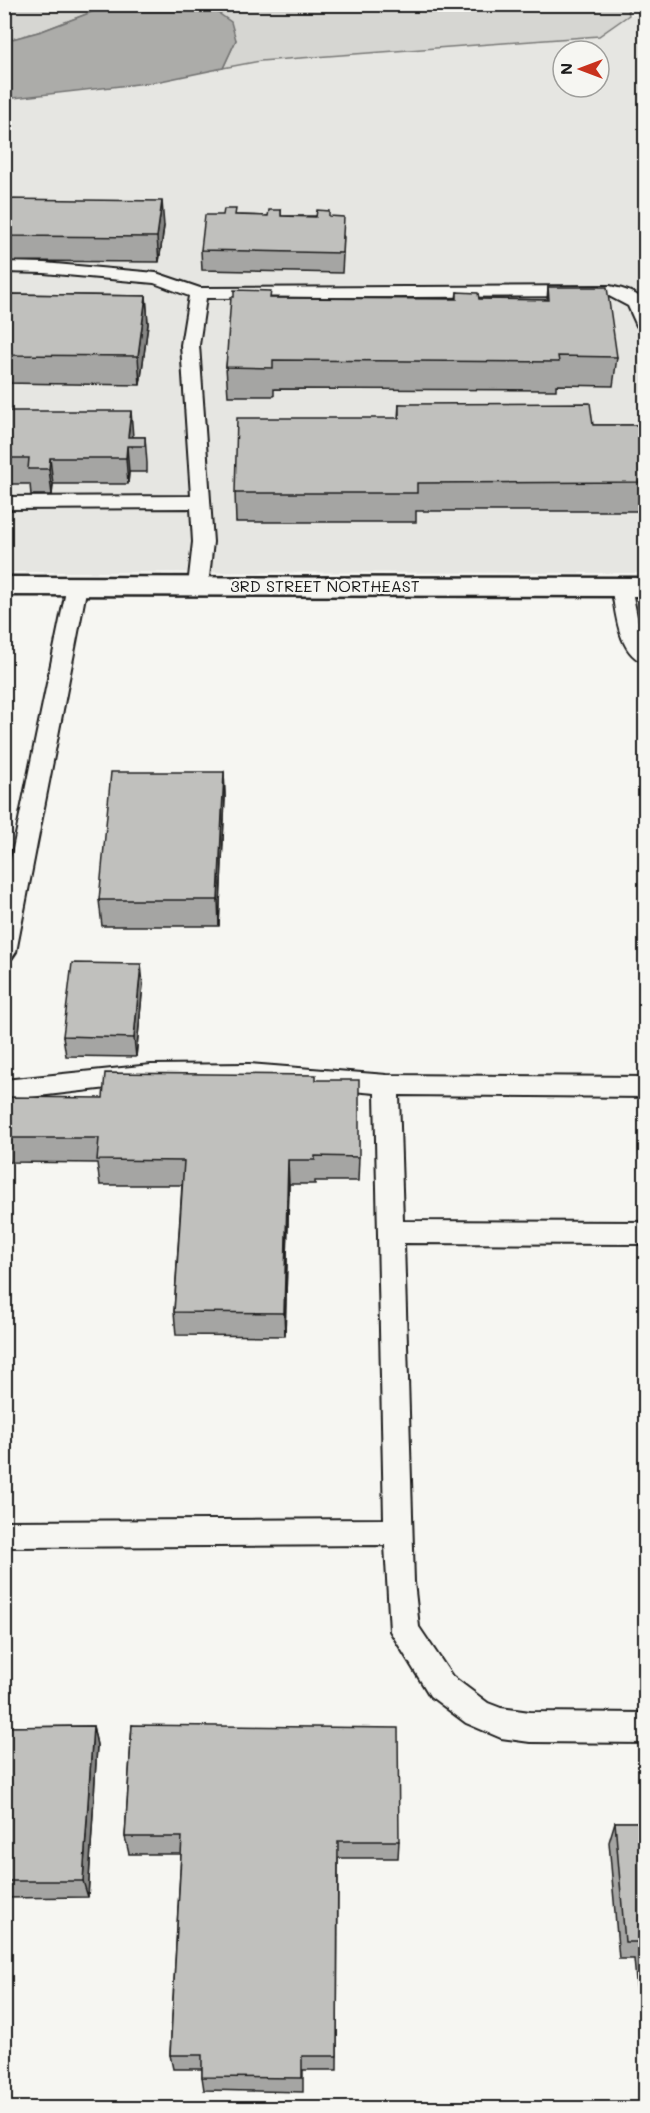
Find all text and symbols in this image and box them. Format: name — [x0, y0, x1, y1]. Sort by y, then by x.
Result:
north arrow — [551, 39, 611, 99]
text: N — [555, 63, 576, 75]
street label: 3RD STREET NORTHEAST — [230, 575, 420, 596]

